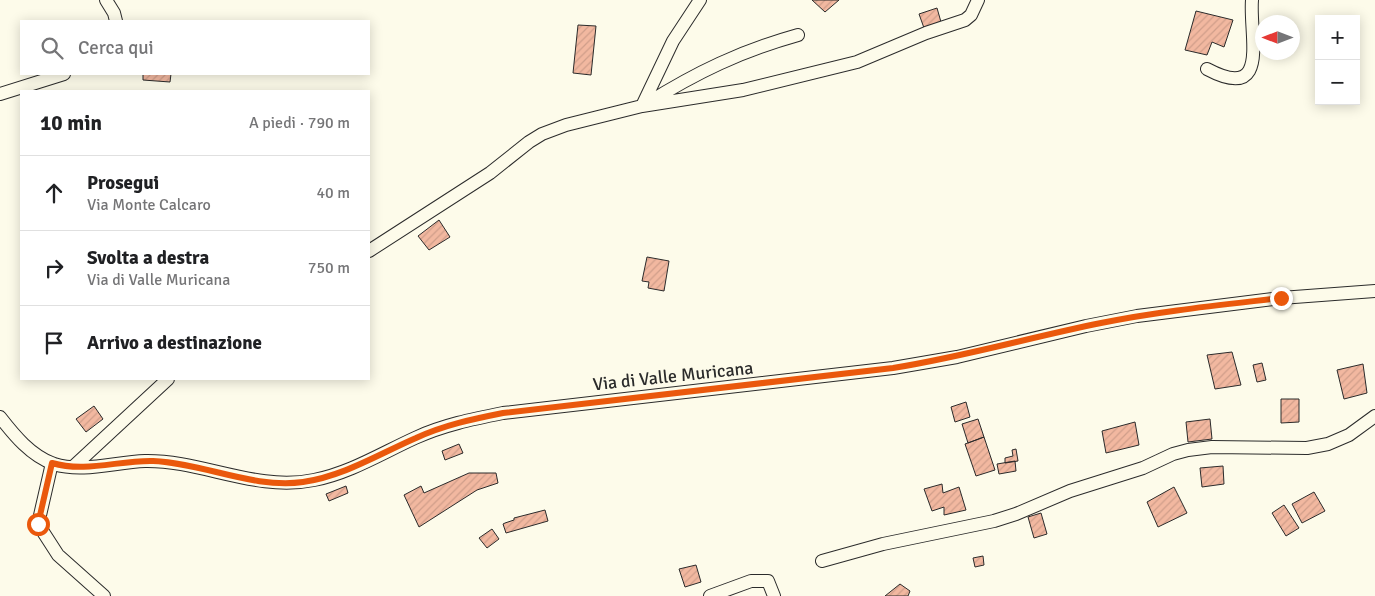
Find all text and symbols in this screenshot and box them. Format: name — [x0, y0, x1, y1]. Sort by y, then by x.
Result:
north arrow — [1255, 15, 1300, 60]
map controls — [1315, 15, 1360, 105]
button: + — [1315, 15, 1360, 60]
search box — [20, 20, 370, 75]
icon: search — [38, 34, 66, 62]
text: Cerca qui — [78, 36, 154, 60]
button: − — [1315, 60, 1360, 105]
text: 10 min — [40, 110, 102, 136]
text: A piedi · 790 m — [249, 113, 350, 133]
text: Prosegui — [87, 171, 159, 195]
icon: ahead — [40, 179, 68, 207]
text: 40 m — [316, 183, 350, 203]
text: Via Monte Calcaro — [87, 195, 211, 215]
text: Svolta a destra — [87, 246, 209, 270]
icon: right — [40, 254, 68, 282]
text: 750 m — [308, 258, 350, 278]
text: Via di Valle Muricana — [87, 270, 230, 290]
route end — [1270, 287, 1293, 310]
icon: arrive — [40, 329, 68, 357]
text: Arrivo a destinazione — [87, 331, 262, 355]
street label: Via di Valle Muricana — [592, 357, 754, 395]
route start — [27, 513, 50, 536]

